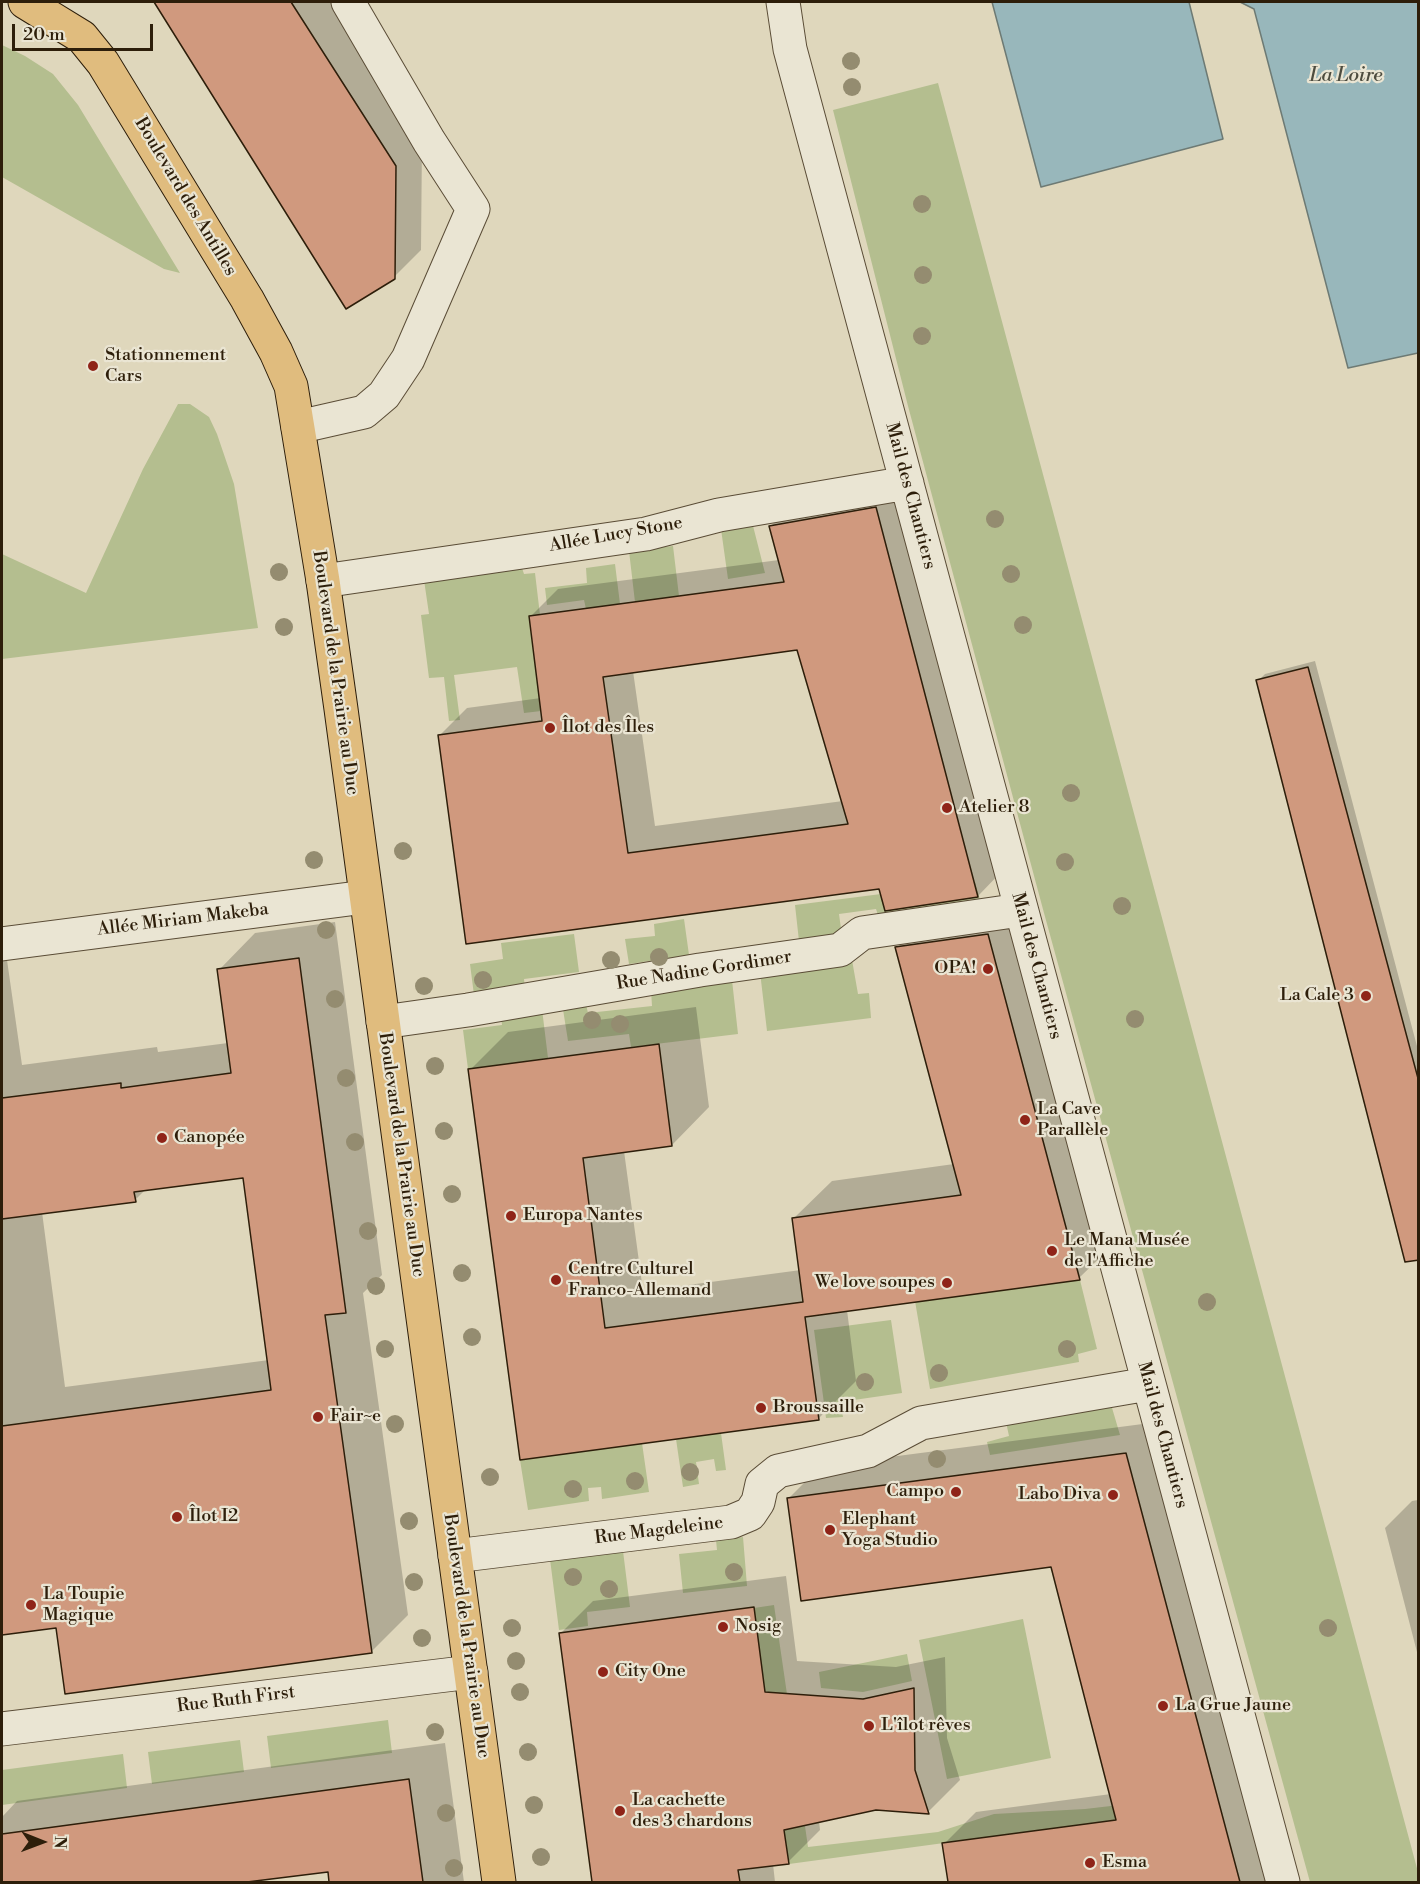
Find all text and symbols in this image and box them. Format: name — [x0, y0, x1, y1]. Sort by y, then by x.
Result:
scale bar — [15, 12, 156, 50]
text: 20 m — [23, 23, 65, 46]
water label: La Loire — [1309, 64, 1383, 88]
street label: Boulevard des Antilles — [129, 114, 241, 280]
place label: Stationnement Cars — [105, 345, 226, 388]
marker: Stationnement Cars — [86, 359, 100, 373]
street label: Mail des Chantiers — [880, 420, 940, 572]
street label: Allée Lucy Stone — [548, 513, 684, 557]
street label: Boulevard de la Prairie au Duc — [307, 549, 363, 797]
place label: Îlot des Îles — [562, 717, 654, 739]
marker: Îlot des Îles — [543, 721, 557, 735]
place label: Atelier 8 — [959, 797, 1030, 819]
marker: Atelier 8 — [940, 801, 954, 815]
street label: Mail des Chantiers — [1006, 890, 1066, 1042]
street label: Allée Miriam Makeba — [96, 899, 270, 941]
street label: Rue Nadine Gordimer — [615, 946, 793, 996]
place label: OPA! — [934, 958, 976, 980]
marker: OPA! — [981, 962, 995, 976]
place label: La Cale 3 — [1280, 985, 1354, 1007]
marker: La Cale 3 — [1359, 989, 1373, 1003]
street label: Boulevard de la Prairie au Duc — [373, 1031, 429, 1279]
place label: La Cave Parallèle — [1037, 1099, 1108, 1142]
marker: La Cave Parallèle — [1018, 1113, 1032, 1127]
place label: Canopée — [174, 1127, 245, 1149]
marker: Canopée — [155, 1131, 169, 1145]
place label: Europa Nantes — [523, 1205, 643, 1227]
marker: Europa Nantes — [504, 1209, 518, 1223]
place label: Le Mana Musée de l'Affiche — [1064, 1230, 1190, 1272]
marker: Le Mana Musée de l'Affiche — [1045, 1244, 1059, 1258]
place label: Centre Culturel Franco-Allemand — [568, 1259, 711, 1302]
place label: We love soupes — [815, 1272, 935, 1294]
marker: Centre Culturel Franco-Allemand — [549, 1273, 563, 1287]
marker: We love soupes — [940, 1276, 954, 1290]
street label: Mail des Chantiers — [1132, 1359, 1192, 1511]
place label: Broussaille — [773, 1397, 864, 1419]
marker: Broussaille — [754, 1401, 768, 1415]
place label: Fair~e — [330, 1406, 381, 1428]
marker: Fair~e — [311, 1410, 325, 1424]
place label: Campo — [886, 1481, 944, 1503]
place label: Labo Diva — [1018, 1484, 1101, 1506]
marker: Campo — [949, 1485, 963, 1499]
marker: Labo Diva — [1106, 1488, 1120, 1502]
place label: Îlot I2 — [189, 1506, 238, 1528]
place label: Elephant Yoga Studio — [842, 1509, 938, 1552]
marker: Îlot I2 — [170, 1510, 184, 1524]
street label: Boulevard de la Prairie au Duc — [438, 1512, 494, 1760]
street label: Rue Magdeleine — [594, 1512, 724, 1550]
marker: Elephant Yoga Studio — [823, 1523, 837, 1537]
place label: La Toupie Magique — [43, 1584, 125, 1626]
marker: La Toupie Magique — [24, 1598, 38, 1612]
place label: Nosig — [735, 1616, 781, 1638]
marker: Nosig — [716, 1620, 730, 1634]
place label: City One — [615, 1661, 686, 1683]
marker: City One — [596, 1665, 610, 1679]
street label: Rue Ruth First — [176, 1682, 296, 1718]
place label: La Grue Jaune — [1175, 1695, 1291, 1717]
marker: La Grue Jaune — [1156, 1699, 1170, 1713]
place label: L'îlot rêves — [881, 1715, 971, 1737]
marker: L'îlot rêves — [862, 1719, 876, 1733]
place label: La cachette des 3 chardons — [632, 1790, 752, 1832]
marker: La cachette des 3 chardons — [613, 1804, 627, 1818]
north arrow — [12, 1812, 72, 1872]
text: N — [50, 1836, 70, 1849]
place label: Esma — [1102, 1852, 1147, 1874]
marker: Esma — [1083, 1856, 1097, 1870]

